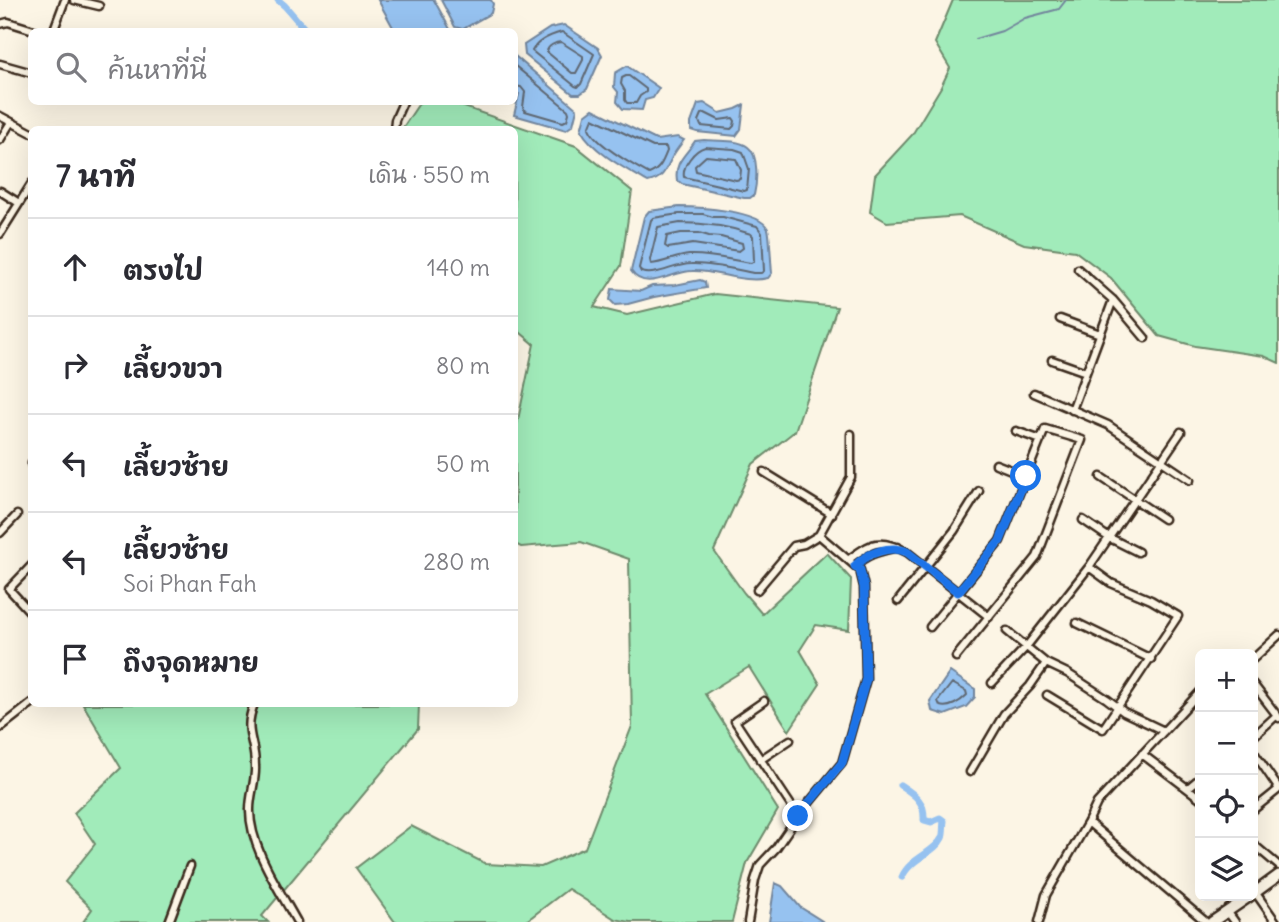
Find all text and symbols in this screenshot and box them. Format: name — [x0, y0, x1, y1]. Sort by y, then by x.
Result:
search box — [28, 28, 518, 105]
icon: search — [52, 48, 90, 86]
text: ค้นหาที่นี่ — [108, 53, 207, 86]
text: 7 นาที — [56, 157, 136, 195]
text: เดิน · 550 m — [368, 160, 490, 189]
icon: ahead — [56, 248, 94, 286]
text: 140 m — [427, 253, 490, 282]
text: ตรงไป — [123, 254, 203, 287]
icon: right — [56, 346, 94, 384]
text: 80 m — [436, 351, 490, 380]
text: เลี้ยวขวา — [123, 352, 223, 385]
icon: left — [56, 444, 94, 482]
text: 50 m — [436, 449, 490, 478]
text: เลี้ยวซ้าย — [123, 450, 229, 483]
route start — [1010, 460, 1041, 491]
text: เลี้ยวซ้าย — [123, 533, 229, 566]
icon: left — [56, 542, 94, 580]
text: 280 m — [423, 547, 490, 576]
text: Soi Phan Fah — [123, 569, 257, 598]
icon: arrive — [56, 640, 94, 678]
text: ถึงจุดหมาย — [123, 646, 259, 679]
map controls — [1195, 649, 1258, 901]
button: + — [1195, 649, 1258, 712]
button: − — [1195, 712, 1258, 775]
button: locate — [1195, 775, 1258, 838]
route end — [782, 800, 813, 831]
button: layers — [1195, 838, 1258, 901]

